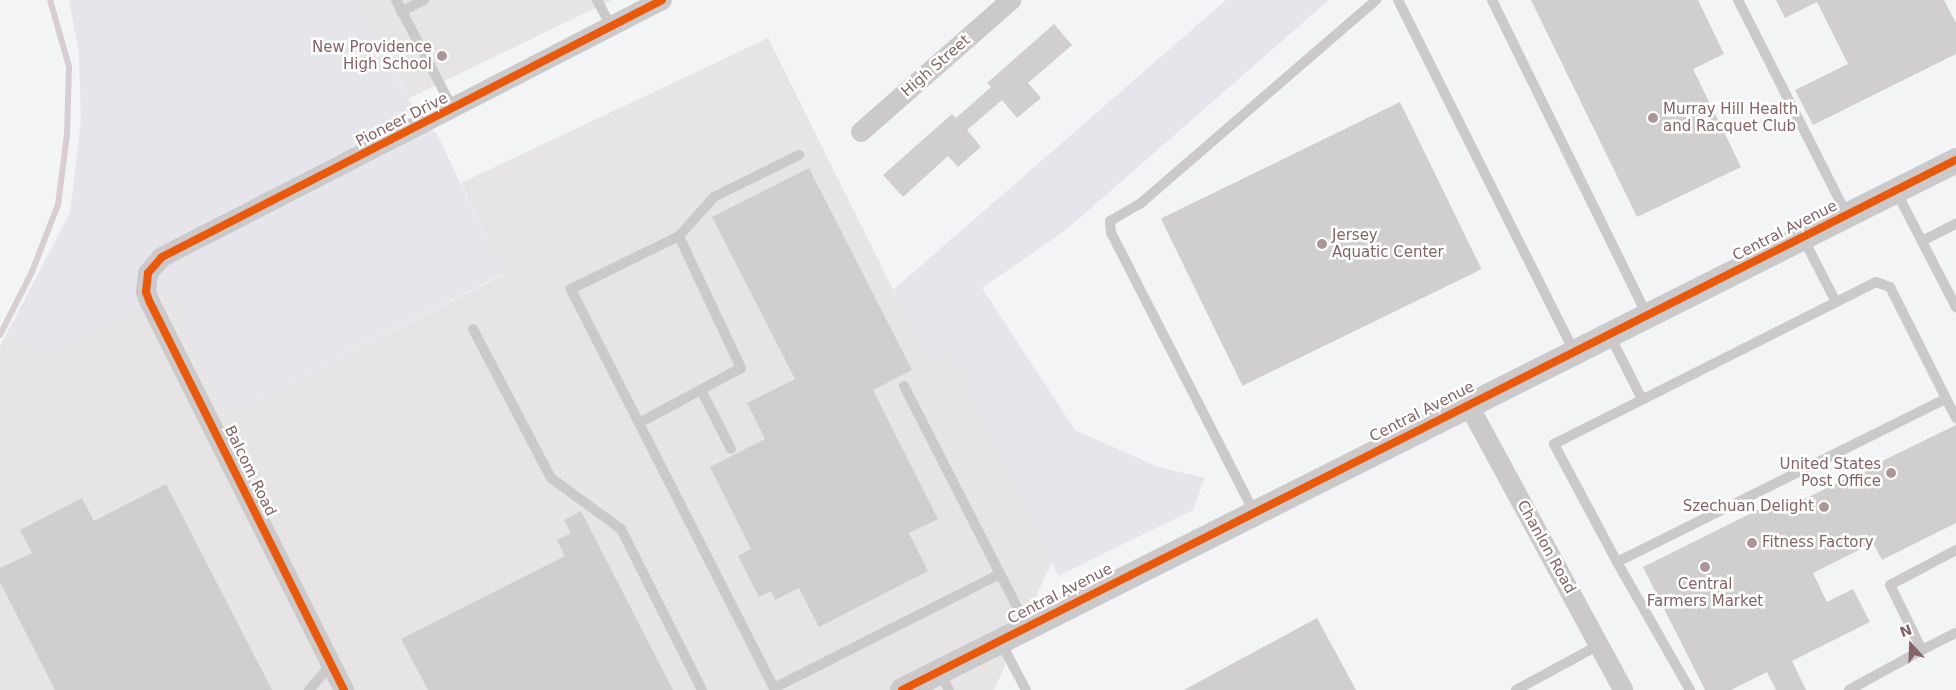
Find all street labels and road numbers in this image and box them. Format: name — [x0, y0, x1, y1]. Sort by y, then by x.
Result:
street label: High Street — [898, 31, 974, 101]
street label: Pioneer Drive — [353, 89, 451, 151]
street label: Central Avenue — [1730, 197, 1840, 265]
street label: Central Avenue — [1367, 378, 1477, 446]
street label: Balcom Road — [220, 423, 280, 519]
street label: Chanlon Road — [1513, 497, 1579, 597]
street label: Central Avenue — [1005, 560, 1115, 628]

